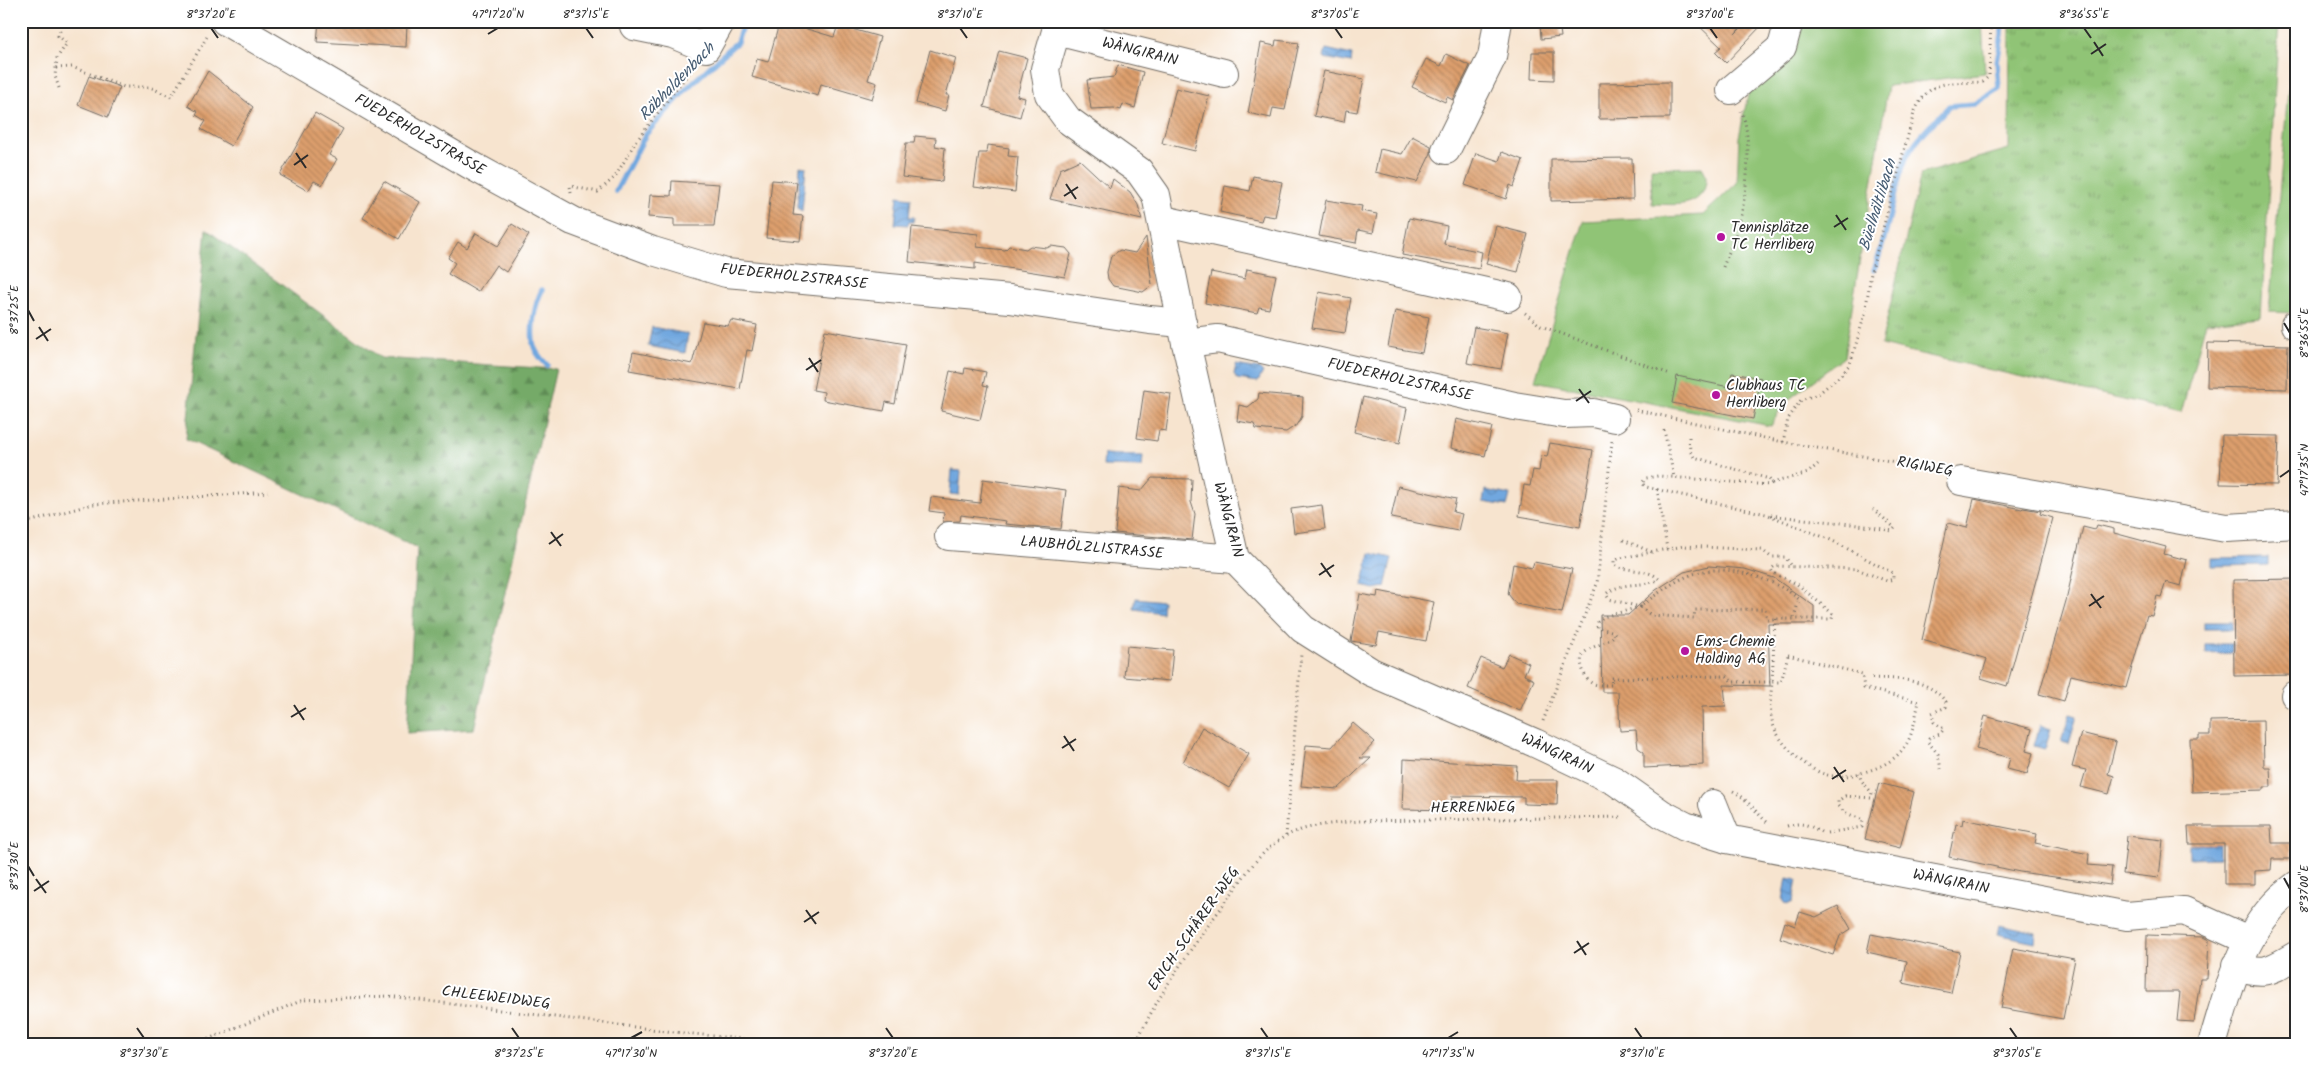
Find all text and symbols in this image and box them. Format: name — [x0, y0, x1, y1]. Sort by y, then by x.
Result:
text: 8°37'20"E — [186, 5, 237, 24]
text: 47°17'20"N — [472, 5, 524, 24]
text: 8°37'15"E — [563, 5, 610, 24]
text: 8°37'10"E — [937, 5, 984, 24]
text: 8°37'05"E — [1311, 5, 1360, 24]
text: 8°37'00"E — [1686, 5, 1735, 24]
text: 8°36'55"E — [2059, 5, 2110, 24]
street label: WÄNGIRAIN — [1099, 31, 1181, 73]
water label: Räbhaldenbach — [633, 36, 722, 127]
street label: FUEDERHOLZSTRASSE — [350, 88, 491, 183]
water label: Büelhältlibach — [1852, 155, 1904, 254]
place label: Tennisplätze TC Herrliberg — [1731, 216, 1815, 257]
marker: Tennisplätze TC Herrliberg — [1715, 231, 1727, 243]
street label: FUEDERHOLZSTRASSE — [719, 257, 870, 297]
text: 8°37'25"E — [5, 284, 24, 335]
text: 8°36'55"E — [2295, 307, 2314, 358]
street label: FUEDERHOLZSTRASSE — [1325, 352, 1476, 409]
place label: Clubhaus TC Herrliberg — [1726, 374, 1805, 415]
marker: Clubhaus TC Herrliberg — [1710, 389, 1722, 401]
text: 47°17'35"N — [2295, 444, 2314, 496]
street label: RIGIWEG — [1895, 450, 1955, 484]
street label: WÄNGIRAIN — [1206, 479, 1250, 561]
street label: LAUBHÖLZLISTRASSE — [1019, 530, 1166, 566]
place label: Ems-Chemie Holding AG — [1695, 630, 1775, 671]
marker: Ems-Chemie Holding AG — [1679, 645, 1691, 657]
street label: WÄNGIRAIN — [1517, 727, 1597, 781]
street label: HERRENWEG — [1430, 795, 1516, 821]
text: 8°37'30"E — [5, 840, 24, 891]
street label: ERICH-SCHÄRER-WEG — [1142, 862, 1246, 996]
street label: WÄNGIRAIN — [1911, 863, 1991, 901]
text: 8°37'00"E — [2295, 864, 2314, 913]
street label: CHLEEWEIDWEG — [440, 979, 552, 1017]
text: 8°37'30"E — [119, 1044, 170, 1063]
text: 8°37'25"E — [494, 1044, 545, 1063]
text: 47°17'30"N — [605, 1044, 657, 1063]
text: 8°37'20"E — [868, 1044, 919, 1063]
text: 8°37'15"E — [1245, 1044, 1292, 1063]
text: 47°17'35"N — [1422, 1044, 1474, 1063]
text: 8°37'10"E — [1619, 1044, 1666, 1063]
text: 8°37'05"E — [1993, 1044, 2042, 1063]

